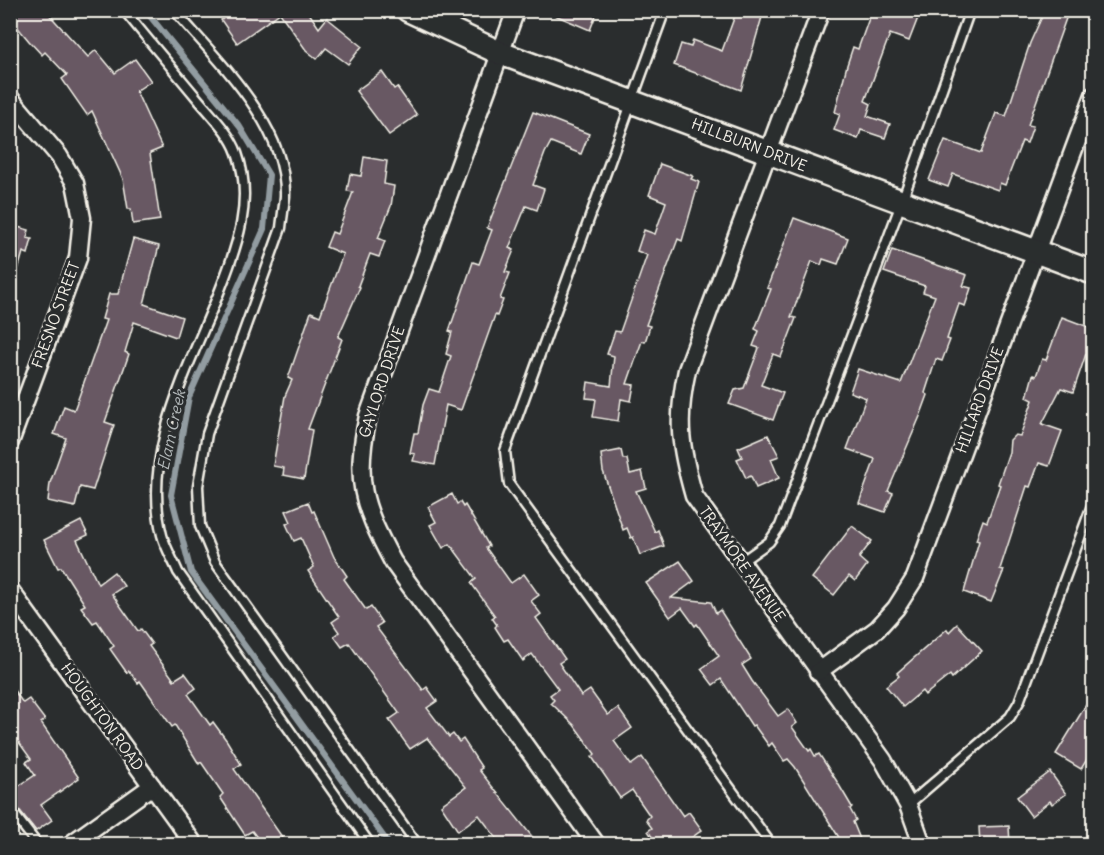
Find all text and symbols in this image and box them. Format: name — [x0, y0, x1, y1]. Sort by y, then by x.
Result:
street label: HILLBURN DRIVE — [689, 114, 810, 175]
street label: FRESNO STREET — [27, 259, 84, 371]
street label: GAYLORD DRIVE — [355, 324, 409, 440]
street label: HILLARD DRIVE — [951, 344, 1008, 456]
water label: Elam Creek — [153, 386, 190, 472]
street label: TRAYMORE AVENUE — [695, 502, 790, 626]
street label: HOUGHTON ROAD — [57, 659, 148, 774]

